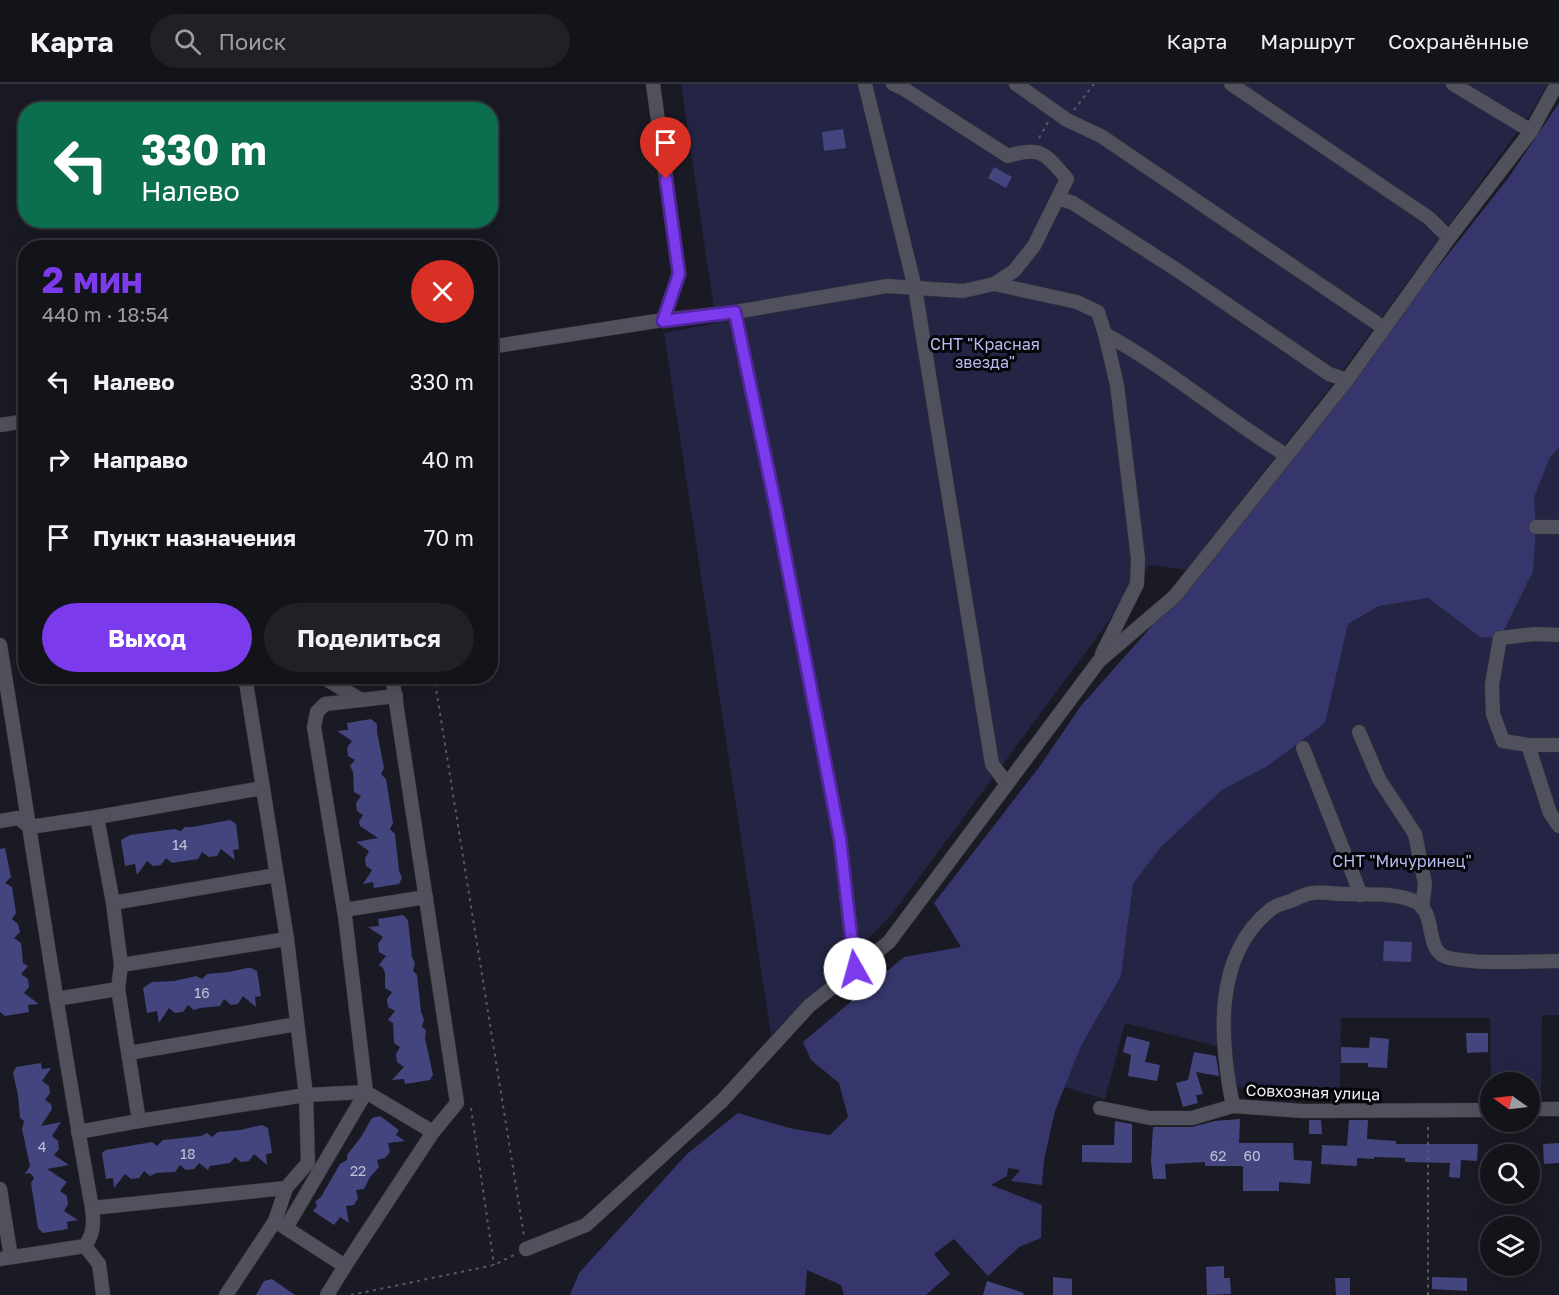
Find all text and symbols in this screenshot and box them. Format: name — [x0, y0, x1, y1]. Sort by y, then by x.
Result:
search box — [150, 14, 570, 68]
text: Карта — [30, 25, 114, 58]
icon: search — [171, 25, 204, 58]
text: Поиск — [219, 28, 286, 55]
text: Карта — [1166, 28, 1227, 54]
text: Маршрут — [1260, 28, 1355, 54]
text: Сохранённые — [1388, 28, 1529, 54]
pin — [640, 117, 691, 179]
text: 330 m — [141, 124, 267, 174]
icon: left — [42, 126, 120, 204]
icon: arrive — [649, 126, 682, 159]
text: Налево — [141, 175, 240, 207]
text: 2 мин — [42, 258, 143, 301]
button: close — [411, 260, 474, 323]
text: 440 m · 18:54 — [42, 302, 169, 326]
park label: СНТ "Красная звезда" — [930, 334, 1040, 372]
icon: left — [42, 365, 75, 398]
text: Налево — [93, 368, 175, 395]
text: 330 m — [410, 368, 474, 395]
icon: right — [42, 443, 75, 476]
text: Направо — [93, 446, 188, 473]
text: 40 m — [422, 446, 474, 473]
icon: arrive — [42, 521, 75, 554]
text: Пункт назначения — [93, 524, 296, 551]
text: 70 m — [424, 524, 474, 551]
button: Выход — [42, 603, 252, 672]
button: Поделиться — [264, 603, 474, 672]
house number: 14 — [172, 836, 188, 853]
park label: СНТ "Мичуринец" — [1332, 851, 1472, 871]
position arrow — [823, 937, 887, 1001]
house number: 16 — [194, 984, 210, 1001]
north arrow — [1480, 1072, 1540, 1132]
map controls — [1480, 1072, 1540, 1276]
street label: Совхозная улица — [1245, 1080, 1381, 1104]
house number: 4 — [38, 1138, 46, 1155]
button: search — [1480, 1144, 1540, 1204]
house number: 18 — [180, 1145, 196, 1162]
house number: 62 — [1210, 1147, 1226, 1164]
house number: 60 — [1243, 1147, 1261, 1164]
house number: 22 — [350, 1162, 366, 1179]
button: layers — [1480, 1216, 1540, 1276]

